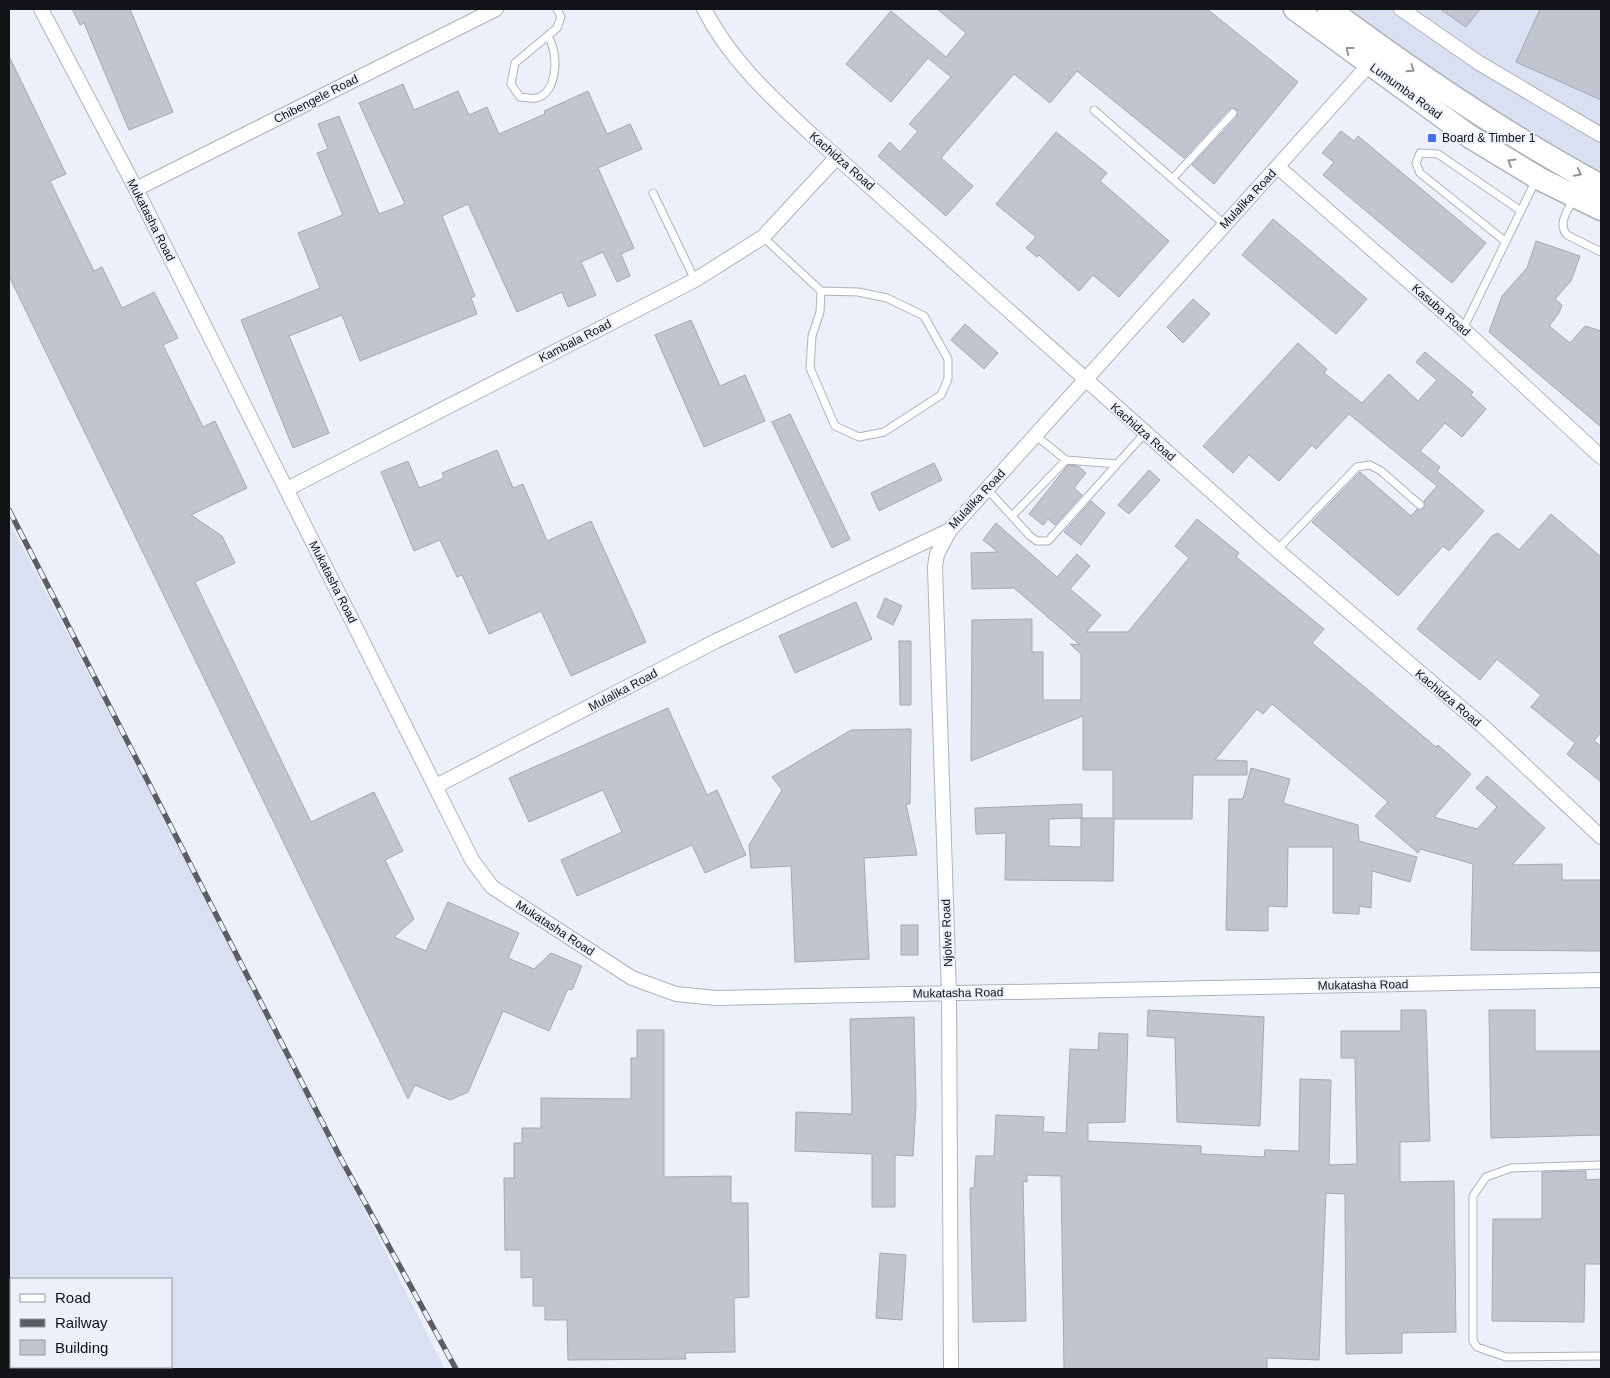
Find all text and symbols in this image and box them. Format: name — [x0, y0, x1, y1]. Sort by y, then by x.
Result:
one-way arrow — [1346, 47, 1355, 55]
street label: Lumumba Road — [1367, 60, 1445, 122]
one-way arrow — [1405, 63, 1414, 72]
street label: Chibengele Road — [272, 72, 360, 126]
street label: Kachidza Road — [807, 129, 877, 193]
place label: Board & Timber 1 — [1442, 131, 1536, 145]
marker: Board & Timber 1 — [1426, 132, 1438, 144]
one-way arrow — [1508, 159, 1517, 169]
street label: Mulalika Road — [1217, 166, 1279, 232]
one-way arrow — [1573, 167, 1582, 177]
street label: Mukatasha Road — [124, 176, 178, 264]
street label: Kasuba Road — [1409, 281, 1473, 339]
street label: Kambala Road — [536, 317, 614, 365]
street label: Kachidza Road — [1108, 400, 1178, 464]
street label: Mulalika Road — [946, 466, 1008, 532]
street label: Mukatasha Road — [306, 538, 360, 626]
street label: Mulalika Road — [586, 666, 660, 714]
street label: Kachidza Road — [1412, 666, 1484, 730]
street label: Mukatasha Road — [513, 897, 597, 959]
street label: Njolwe Road — [939, 899, 955, 967]
street label: Mukatasha Road — [1318, 977, 1408, 993]
street label: Mukatasha Road — [913, 985, 1003, 1001]
legend — [10, 1278, 172, 1368]
text: Road — [55, 1289, 91, 1306]
text: Railway — [55, 1314, 108, 1331]
text: Building — [55, 1339, 108, 1356]

